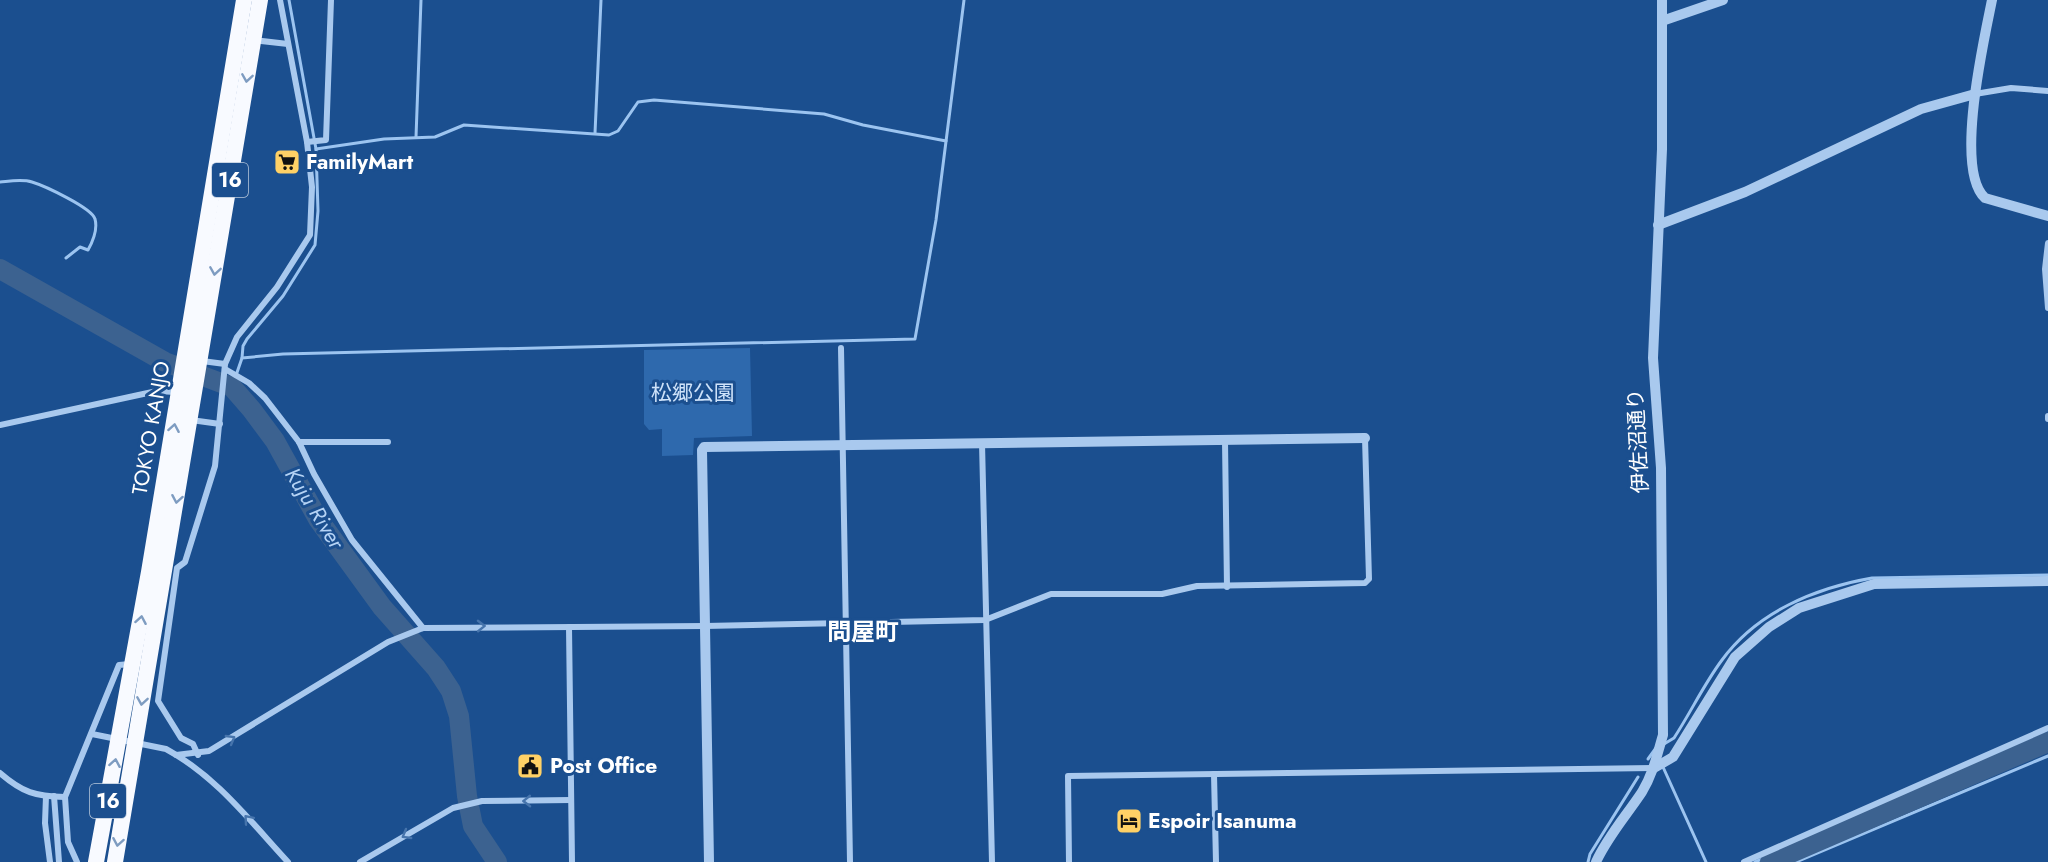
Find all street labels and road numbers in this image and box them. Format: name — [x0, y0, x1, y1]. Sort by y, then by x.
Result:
road number: 16 — [212, 163, 248, 197]
street label: TOKYO KANJO — [125, 359, 177, 497]
street label: 伊佐沼通り — [1620, 388, 1656, 494]
road number: 16 — [90, 784, 126, 818]

